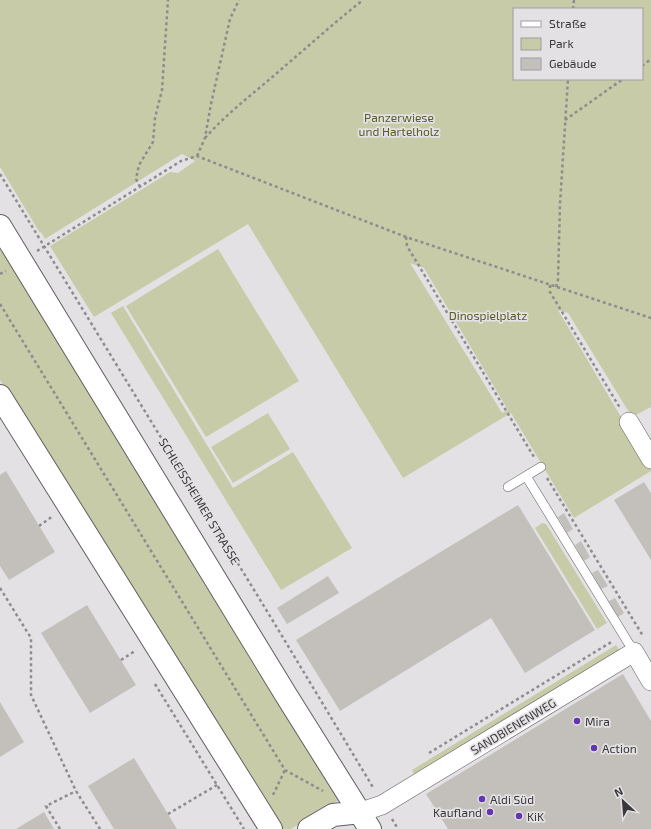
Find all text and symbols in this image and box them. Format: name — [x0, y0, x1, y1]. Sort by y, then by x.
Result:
legend — [513, 8, 643, 80]
text: Straße — [549, 16, 586, 30]
text: Park — [549, 36, 574, 50]
text: Gebäude — [549, 56, 597, 70]
park label: Panzerwiese und Hartelholz — [359, 110, 439, 138]
park label: Dinospielplatz — [449, 308, 527, 322]
street label: SCHLEISSHEIMER STRASSE — [157, 435, 244, 567]
street label: SANDBIENENWEG — [468, 695, 558, 757]
place label: Mira — [585, 714, 610, 728]
marker: Mira — [572, 716, 582, 726]
place label: Action — [602, 741, 637, 755]
marker: Action — [589, 743, 599, 753]
north arrow — [603, 781, 643, 821]
text: N — [612, 784, 625, 799]
place label: Aldi Süd — [490, 792, 534, 806]
marker: Aldi Süd — [477, 794, 487, 804]
place label: Kaufland — [433, 805, 482, 819]
marker: Kaufland — [485, 807, 495, 817]
place label: KiK — [527, 809, 544, 823]
marker: KiK — [514, 811, 524, 821]

